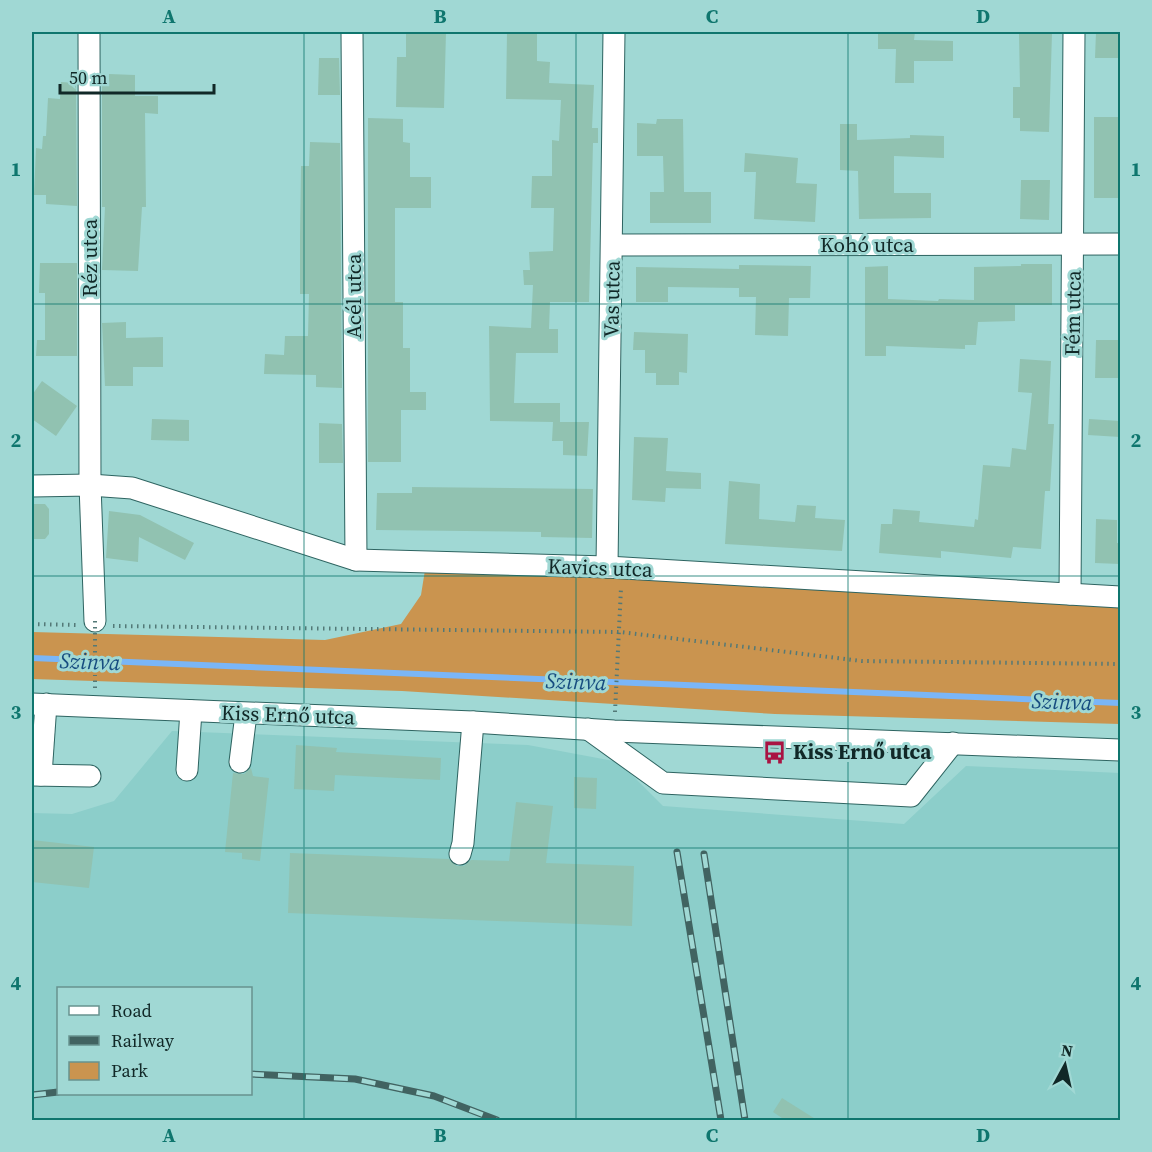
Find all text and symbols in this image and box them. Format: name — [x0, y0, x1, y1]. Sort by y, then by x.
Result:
text: A — [162, 2, 176, 30]
text: B — [433, 2, 447, 30]
text: C — [706, 2, 718, 30]
text: D — [976, 2, 990, 30]
scale bar — [60, 57, 214, 95]
text: 50 m — [69, 65, 107, 90]
text: 1 — [11, 155, 21, 183]
text: 1 — [1131, 155, 1141, 183]
street label: Réz utca — [75, 218, 104, 297]
street label: Kohó utca — [820, 230, 914, 259]
street label: Acél utca — [339, 253, 368, 339]
street label: Vas utca — [596, 260, 627, 338]
street label: Fém utca — [1057, 270, 1088, 356]
text: 2 — [11, 426, 22, 454]
text: 2 — [1131, 426, 1142, 454]
street label: Kavics utca — [547, 551, 653, 584]
water label: Szinva — [59, 645, 122, 677]
water label: Szinva — [545, 665, 608, 697]
water label: Szinva — [1031, 685, 1094, 717]
text: 3 — [11, 698, 22, 726]
street label: Kiss Ernő utca — [221, 698, 356, 731]
text: 3 — [1131, 698, 1142, 726]
place label: Kiss Ernő utca — [793, 737, 932, 766]
bus stop icon: Kiss Ernő utca — [762, 739, 788, 765]
text: 4 — [11, 969, 22, 997]
text: 4 — [1131, 969, 1142, 997]
legend — [57, 987, 252, 1095]
text: Road — [111, 998, 152, 1023]
text: Railway — [111, 1028, 175, 1053]
north arrow — [1035, 1035, 1095, 1095]
text: N — [1060, 1038, 1075, 1062]
text: Park — [111, 1058, 148, 1083]
text: A — [162, 1121, 176, 1149]
text: B — [433, 1121, 447, 1149]
text: C — [706, 1121, 718, 1149]
text: D — [976, 1121, 990, 1149]

